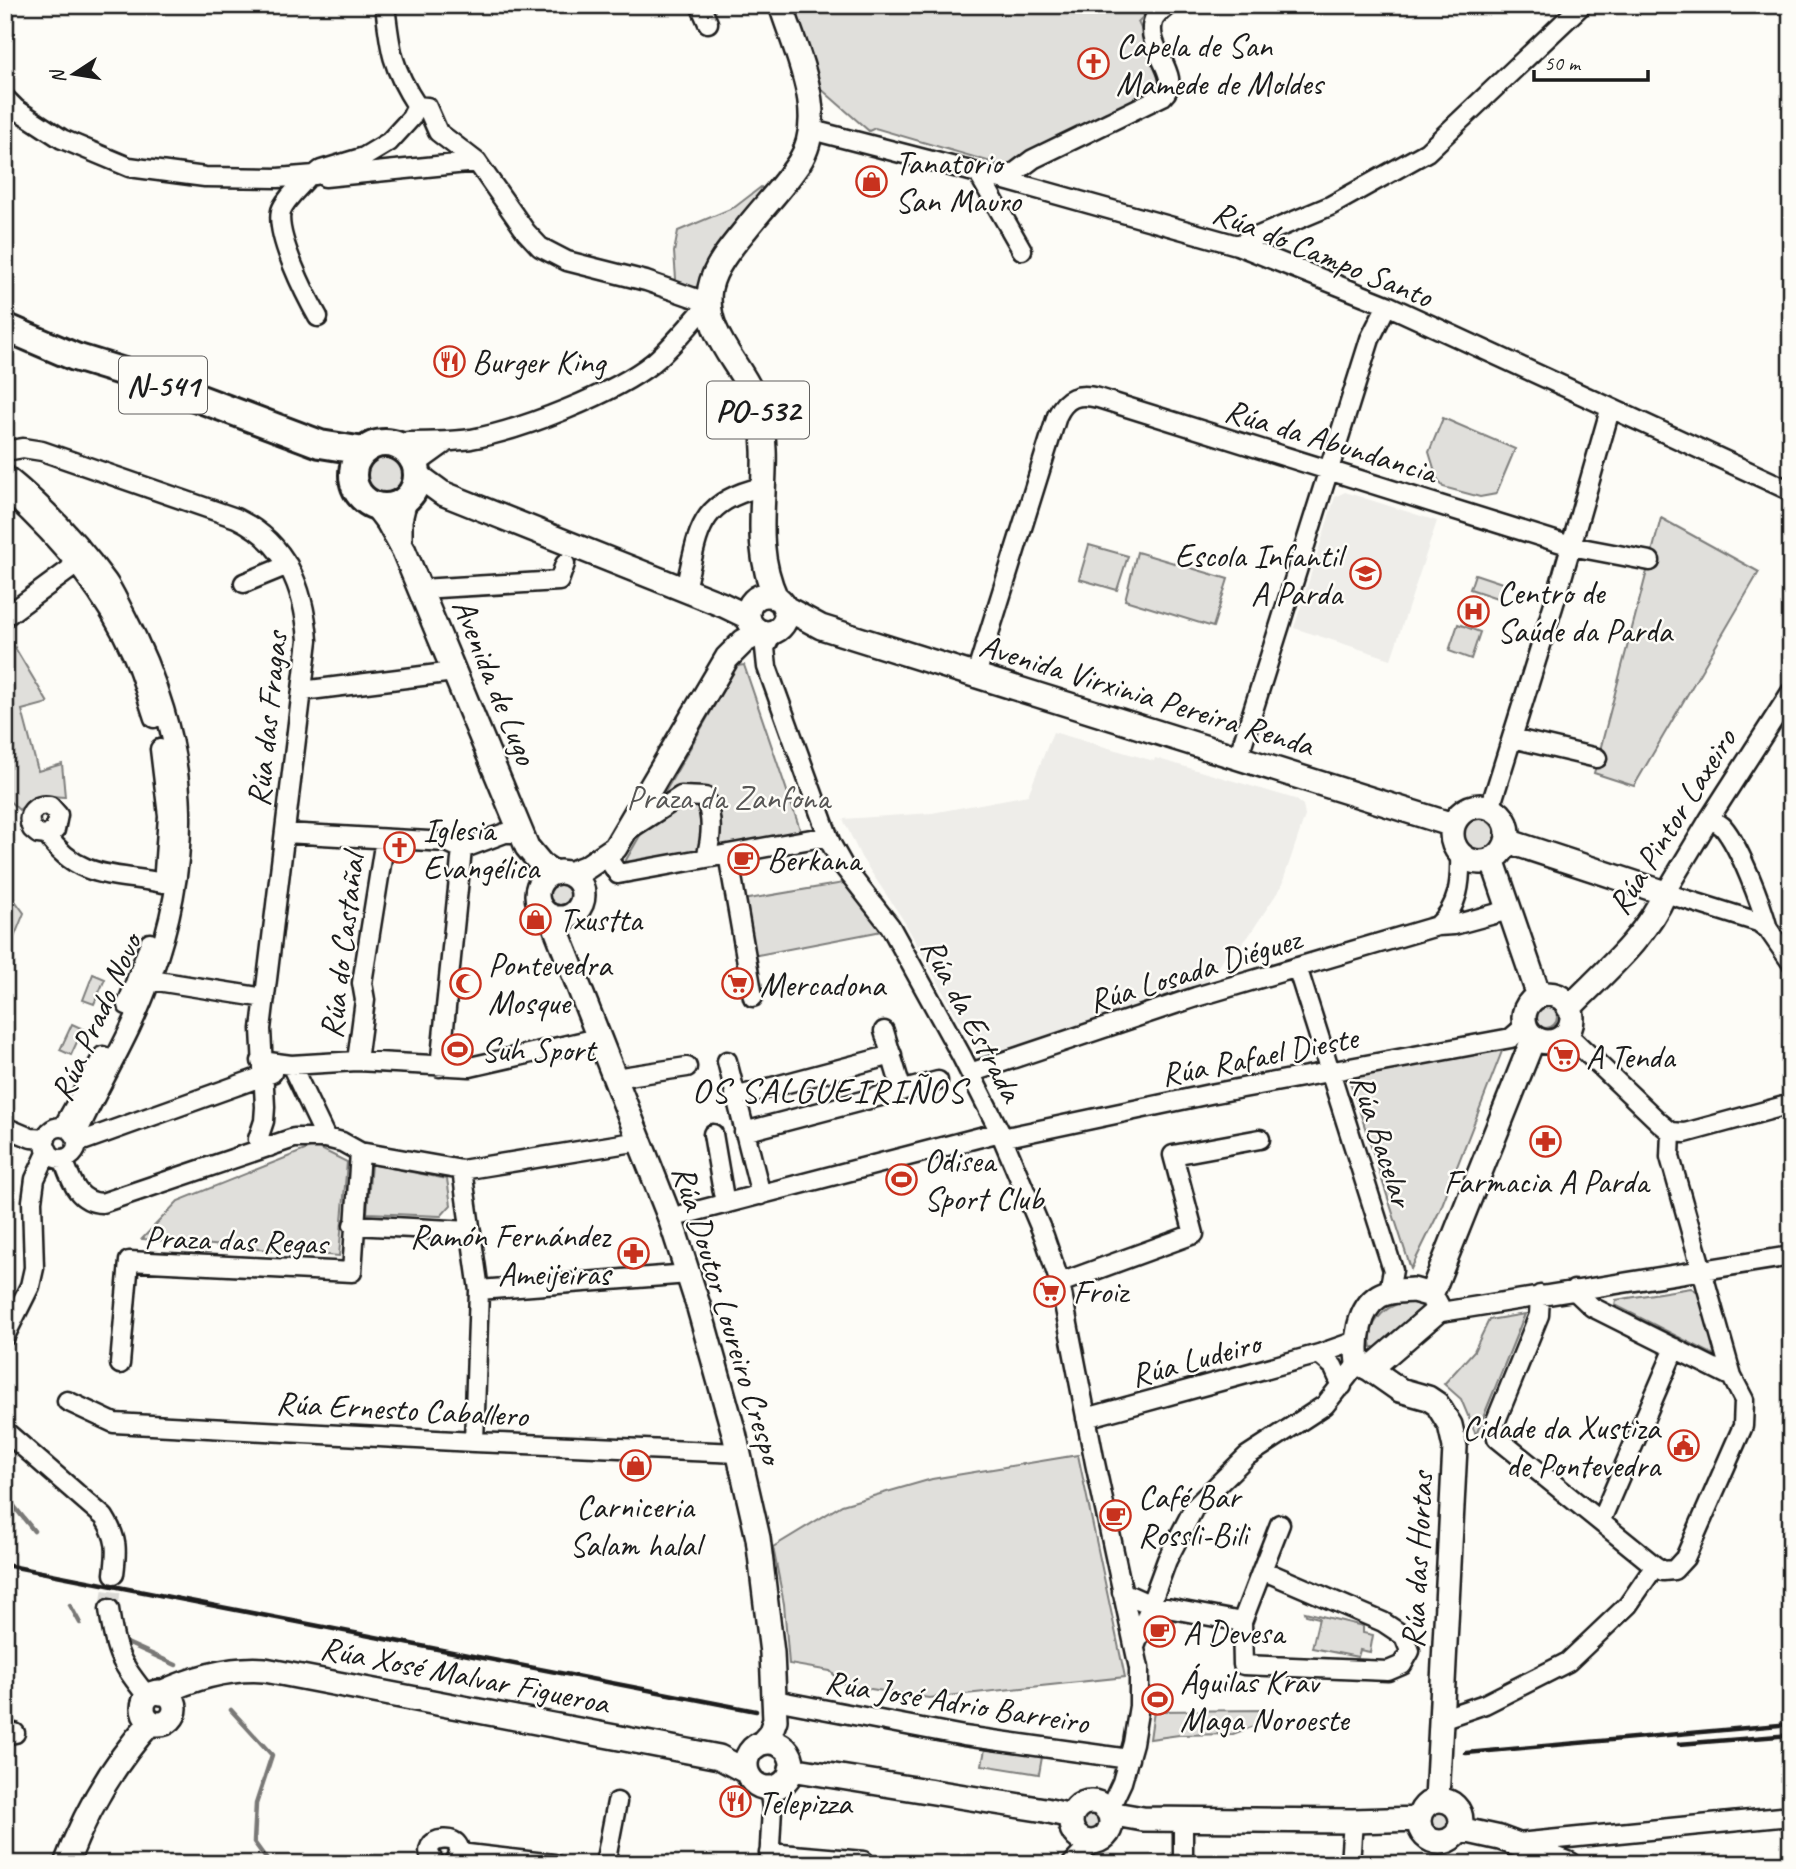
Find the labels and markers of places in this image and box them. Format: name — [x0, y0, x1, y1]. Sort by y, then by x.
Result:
place label: Capela de San Mamede de Moldes — [1116, 25, 1325, 105]
church icon: Capela de San Mamede de Moldes — [1076, 47, 1110, 81]
place label: Tanatorio San Mauro — [895, 142, 1023, 222]
shop icon: Tanatorio San Mauro — [855, 164, 889, 198]
place label: Burger King — [472, 341, 607, 383]
restaurant icon: Burger King — [432, 344, 466, 378]
place label: Escola Infantil A Parda — [1175, 535, 1347, 615]
school or university icon: Escola Infantil A Parda — [1348, 557, 1382, 591]
place label: Centro de Saúde da Parda — [1497, 572, 1675, 652]
hospital icon: Centro de Saúde da Parda — [1457, 594, 1491, 628]
place label: Iglesia Evangélica — [423, 809, 541, 889]
church icon: Iglesia Evangélica — [383, 831, 417, 865]
place label: Berkana — [767, 839, 863, 881]
cafe icon: Berkana — [727, 842, 761, 876]
place label: Txustta — [559, 899, 644, 941]
shop icon: Txustta — [519, 902, 553, 936]
place label: Pontevedra Mosque — [488, 944, 614, 1024]
place label: Mercadona — [760, 964, 888, 1006]
mosque icon: Pontevedra Mosque — [448, 966, 482, 1000]
supermarket icon: Mercadona — [720, 967, 754, 1001]
place label: Suh Sport — [481, 1029, 598, 1071]
sports icon: Suh Sport — [441, 1032, 475, 1066]
place label: A Tenda — [1586, 1036, 1676, 1078]
supermarket icon: A Tenda — [1546, 1039, 1580, 1073]
pharmacy icon: Farmacia A Parda — [1529, 1124, 1563, 1158]
place label: Odisea Sport Club — [924, 1140, 1045, 1220]
place label: Farmacia A Parda — [1444, 1161, 1651, 1203]
sports icon: Odisea Sport Club — [884, 1162, 918, 1196]
place label: Ramón Fernández Ameijeiras — [410, 1215, 613, 1295]
pharmacy icon: Ramón Fernández Ameijeiras — [616, 1237, 650, 1271]
place label: Froiz — [1073, 1271, 1130, 1313]
supermarket icon: Froiz — [1033, 1274, 1067, 1308]
place label: Cidade da Xustiza de Pontevedra — [1462, 1407, 1663, 1487]
public building icon: Cidade da Xustiza de Pontevedra — [1666, 1429, 1700, 1463]
shop icon: Carniceria Salam halal — [618, 1449, 652, 1483]
place label: Café Bar Rossli-Bili — [1138, 1476, 1251, 1556]
place label: Carniceria Salam halal — [569, 1486, 706, 1566]
cafe icon: Café Bar Rossli-Bili — [1098, 1498, 1132, 1532]
place label: A Devesa — [1183, 1612, 1287, 1654]
cafe icon: A Devesa — [1143, 1615, 1177, 1649]
place label: Águilas Krav Maga Noroeste — [1180, 1661, 1351, 1741]
sports icon: Águilas Krav Maga Noroeste — [1140, 1683, 1174, 1717]
place label: Telepizza — [758, 1782, 854, 1824]
restaurant icon: Telepizza — [718, 1785, 752, 1819]

